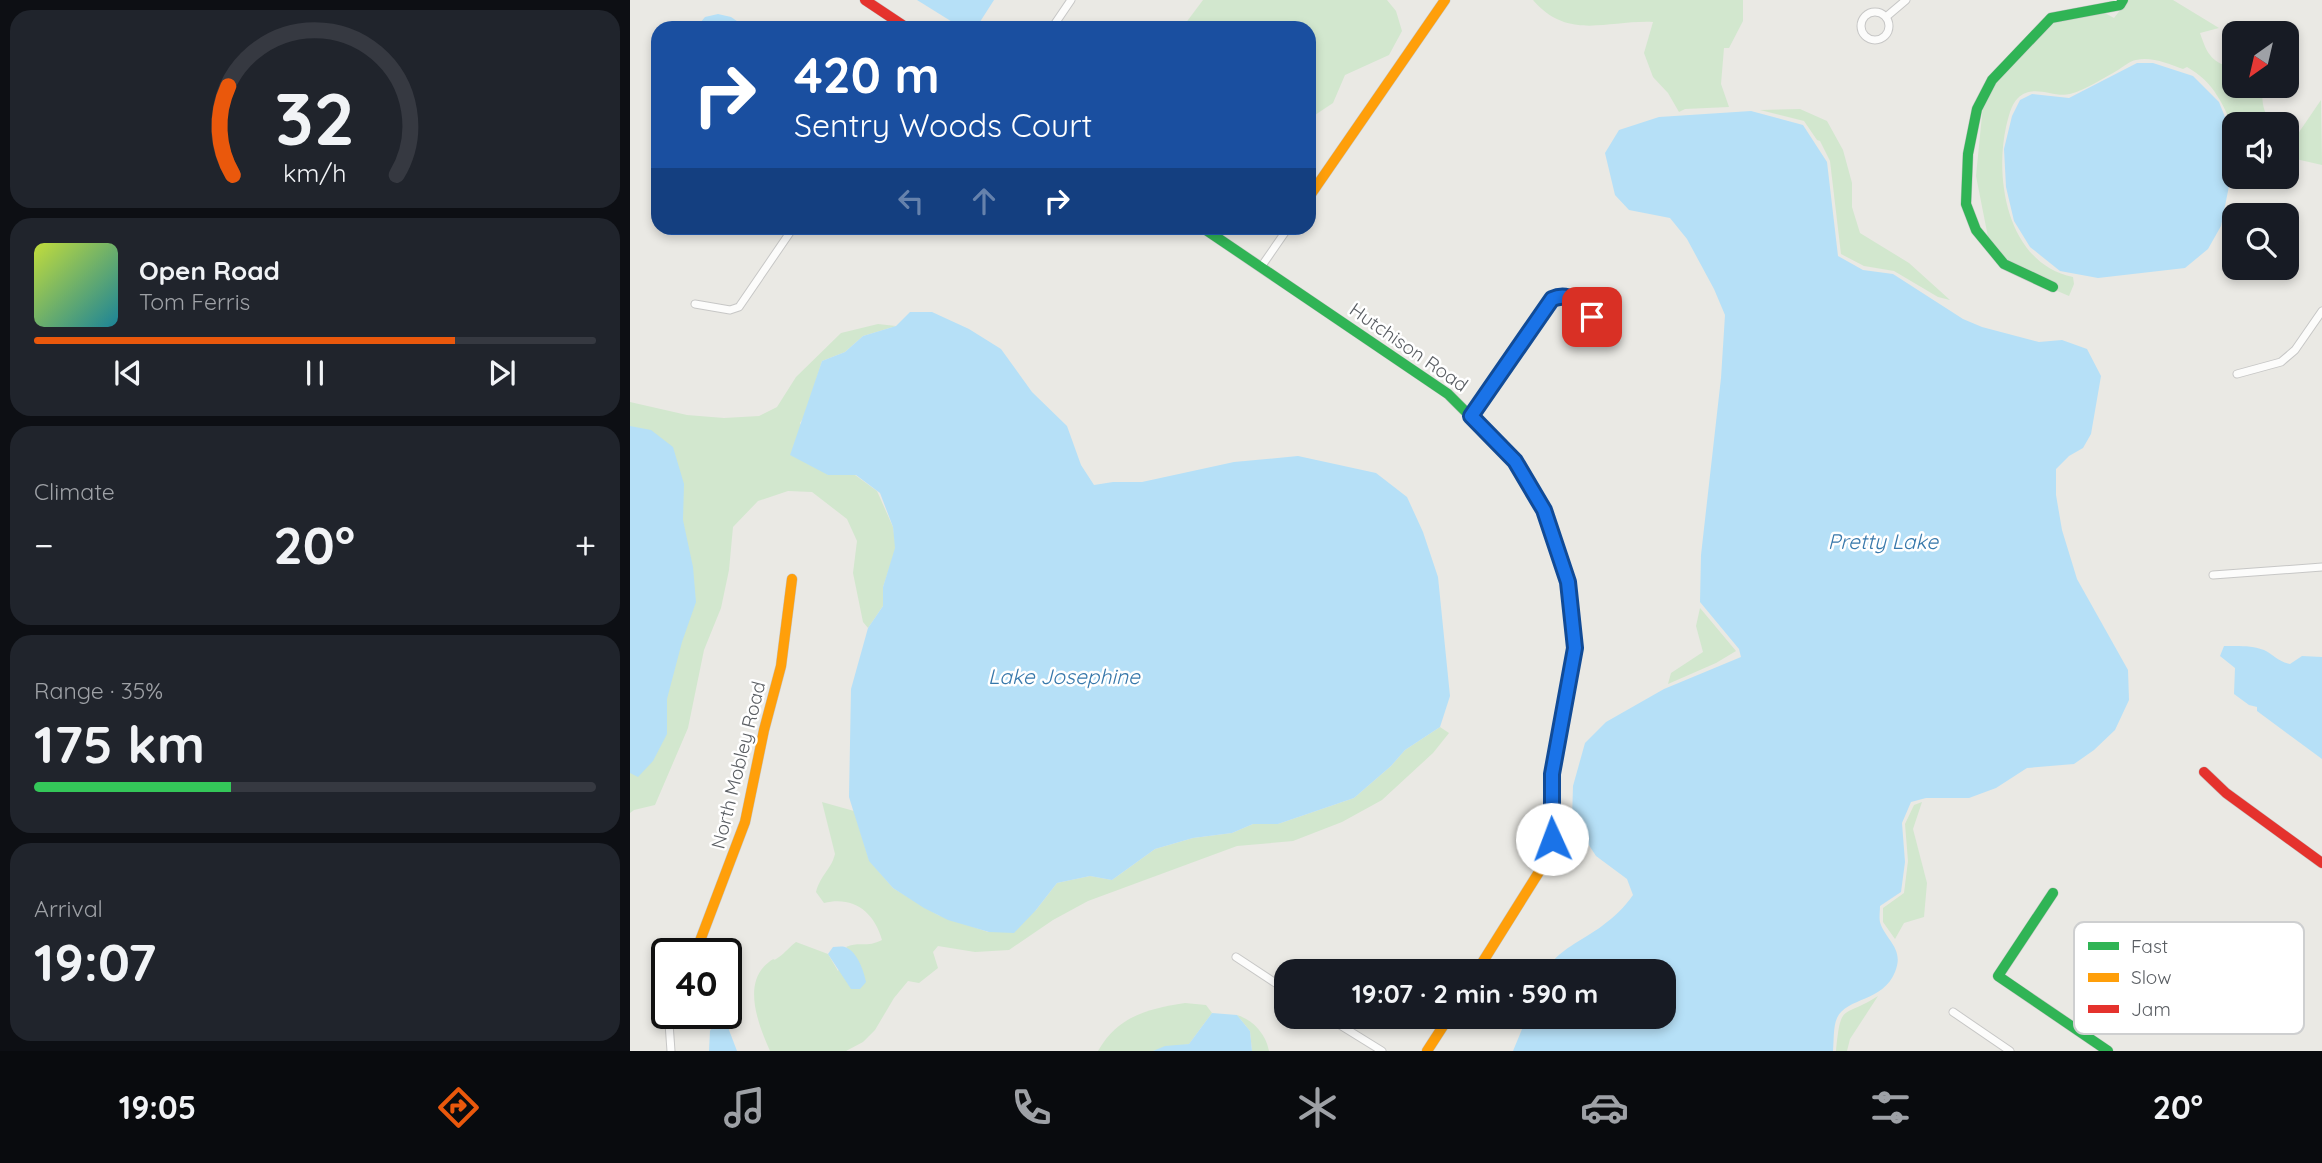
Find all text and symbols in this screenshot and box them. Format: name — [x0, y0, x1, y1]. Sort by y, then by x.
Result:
north arrow — [2222, 21, 2300, 98]
map controls — [2222, 21, 2299, 280]
text: 420 m — [794, 44, 940, 105]
icon: right — [679, 49, 770, 140]
text: 32 — [275, 72, 355, 163]
text: Sentry Woods Court — [794, 105, 1092, 145]
button: sound — [2222, 112, 2299, 189]
text: km/h — [283, 157, 347, 188]
icon: left — [892, 182, 930, 220]
icon: ahead — [965, 182, 1003, 220]
icon: right — [1038, 182, 1076, 220]
button: search — [2222, 203, 2299, 280]
text: Open Road — [139, 254, 280, 287]
text: Tom Ferris — [139, 287, 250, 316]
pin — [1562, 287, 1622, 347]
street label: Hutchison Road — [1345, 297, 1473, 397]
icon: arrive — [1573, 298, 1611, 336]
icon: previous — [109, 354, 147, 392]
icon: pause — [296, 354, 334, 392]
icon: next — [483, 354, 521, 392]
text: Climate — [34, 477, 115, 506]
text: 20° — [273, 512, 355, 577]
text: − — [34, 521, 54, 569]
text: + — [575, 521, 596, 569]
water label: Pretty Lake — [1828, 528, 1939, 554]
water label: Lake Josephine — [988, 663, 1141, 689]
text: Range · 35% — [34, 676, 163, 705]
street label: North Mobley Road — [706, 679, 770, 851]
text: 175 km — [34, 711, 205, 776]
position arrow — [1515, 802, 1589, 876]
text: Arrival — [34, 894, 103, 923]
legend — [2074, 922, 2304, 1034]
text: 19:07 — [34, 929, 156, 994]
text: Fast — [2131, 934, 2168, 958]
speed limit sign: 40 — [651, 938, 742, 1029]
text: Slow — [2131, 965, 2172, 989]
text: 19:07 · 2 min · 590 m — [1352, 977, 1598, 1010]
text: Jam — [2131, 997, 2171, 1021]
icon: directions — [434, 1083, 483, 1132]
icon: music — [720, 1083, 769, 1132]
icon: phone — [1007, 1083, 1056, 1132]
icon: climate — [1293, 1083, 1342, 1132]
icon: car — [1580, 1083, 1629, 1132]
icon: filters — [1866, 1083, 1915, 1132]
text: 19:05 — [119, 1087, 196, 1127]
text: 20° — [2153, 1087, 2203, 1127]

